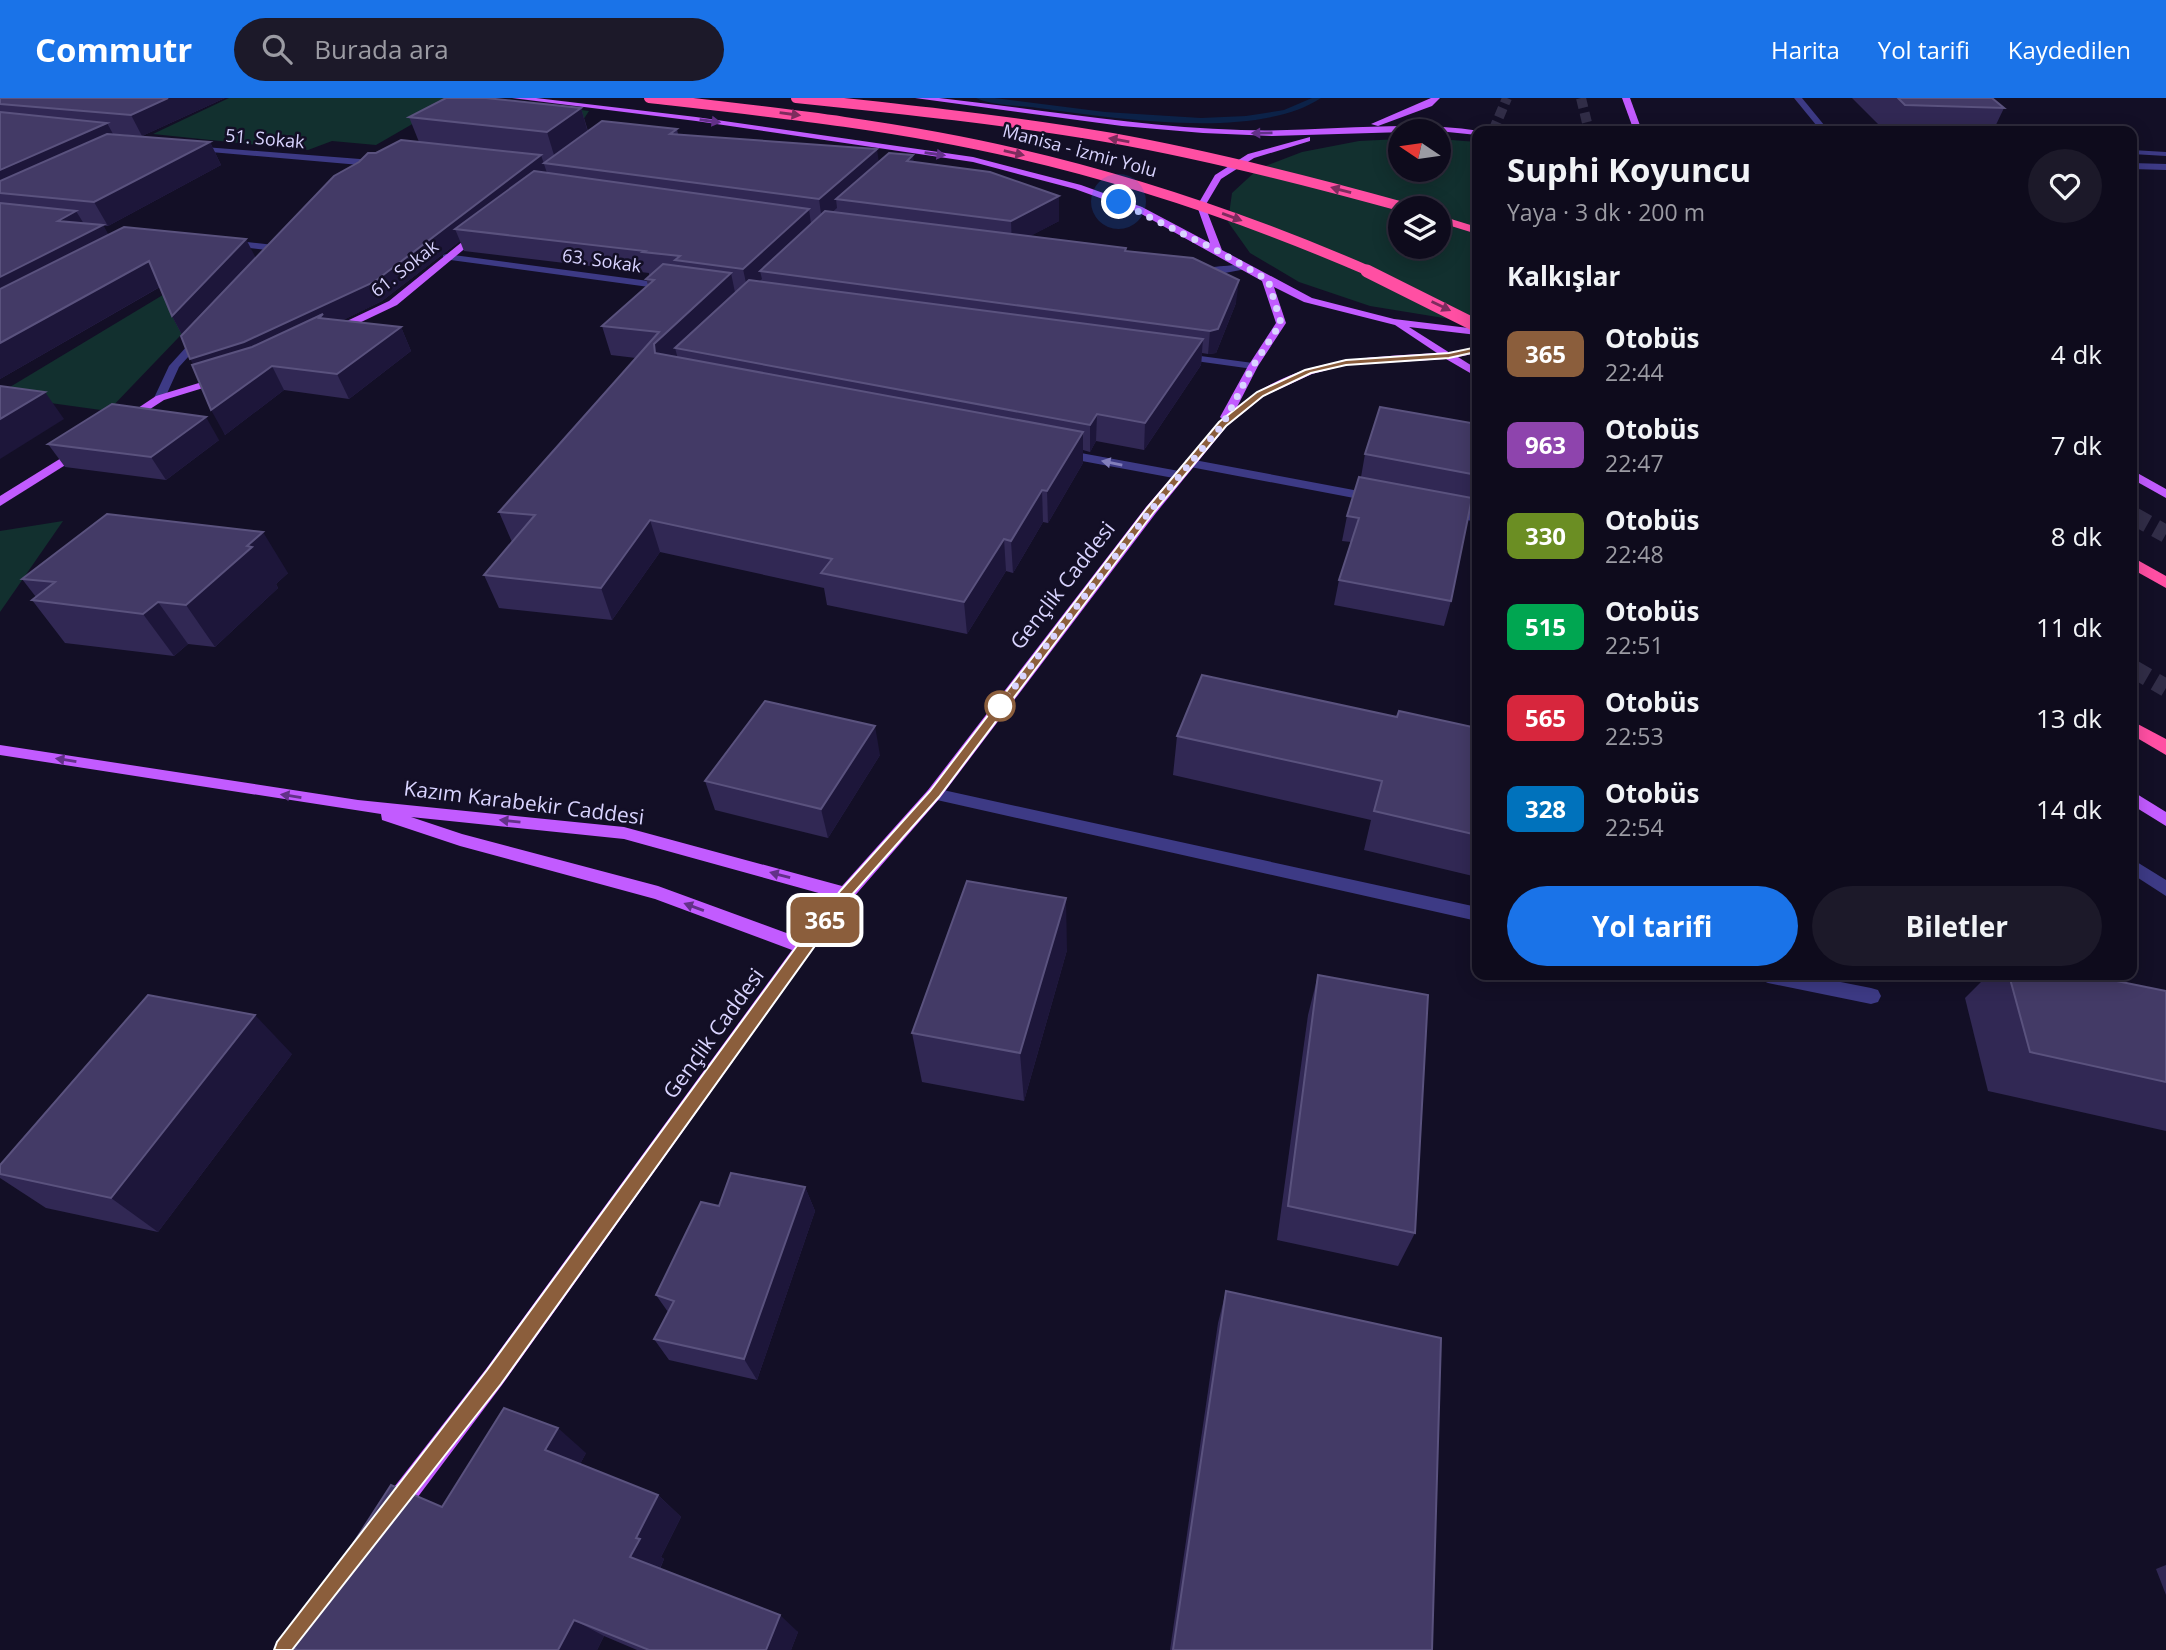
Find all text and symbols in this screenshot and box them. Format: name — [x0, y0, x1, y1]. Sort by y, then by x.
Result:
search box — [234, 18, 724, 81]
text: Commutr — [35, 27, 192, 72]
icon: search — [258, 30, 296, 68]
text: Burada ara — [314, 31, 449, 67]
text: Harita — [1771, 33, 1840, 66]
text: Yol tarifi — [1878, 33, 1970, 66]
text: Kaydedilen — [2008, 33, 2131, 66]
one-way arrow — [779, 109, 801, 120]
one-way arrow — [699, 116, 721, 127]
street label: Manisa - İzmir Yolu — [1000, 118, 1160, 182]
north arrow — [1388, 119, 1451, 182]
map controls — [1388, 119, 1451, 259]
street label: 51. Sokak — [224, 123, 306, 153]
one-way arrow — [1250, 127, 1272, 139]
one-way arrow — [1108, 135, 1130, 146]
text: Suphi Koyuncu — [1507, 147, 1751, 192]
one-way arrow — [1003, 148, 1025, 159]
one-way arrow — [924, 149, 946, 160]
button: heart — [2028, 149, 2102, 223]
your location — [1101, 184, 1136, 219]
one-way arrow — [1330, 184, 1351, 194]
button: layers — [1388, 196, 1451, 259]
text: Yaya · 3 dk · 200 m — [1507, 196, 1705, 228]
one-way arrow — [1221, 212, 1242, 223]
street label: 61. Sokak — [365, 234, 443, 302]
street label: 63. Sokak — [561, 243, 644, 277]
text: Kalkışlar — [1507, 258, 1620, 294]
one-way arrow — [1431, 300, 1451, 312]
text: Otobüs — [1605, 320, 1700, 356]
text: 4 dk — [2051, 336, 2102, 372]
text: 365 — [1525, 337, 1566, 370]
text: 22:44 — [1605, 356, 1664, 388]
text: Otobüs — [1605, 411, 1700, 447]
text: 7 dk — [2051, 427, 2102, 463]
text: 963 — [1525, 428, 1566, 461]
text: 22:47 — [1605, 447, 1664, 479]
one-way arrow — [1101, 457, 1123, 468]
text: Otobüs — [1605, 502, 1700, 538]
street label: Gençlik Caddesi — [1003, 515, 1121, 655]
text: 8 dk — [2051, 518, 2102, 554]
text: 330 — [1525, 519, 1566, 552]
text: 22:48 — [1605, 538, 1664, 570]
text: Otobüs — [1605, 593, 1700, 629]
text: 11 dk — [2036, 609, 2102, 645]
text: 515 — [1525, 610, 1566, 643]
text: 22:51 — [1605, 629, 1664, 661]
text: Otobüs — [1605, 684, 1700, 720]
unlabelled marker — [985, 691, 1015, 721]
text: 13 dk — [2036, 700, 2102, 736]
text: 565 — [1525, 701, 1566, 734]
text: 22:53 — [1605, 720, 1664, 752]
one-way arrow — [55, 755, 77, 766]
street label: Kazım Karabekir Caddesi — [402, 773, 646, 831]
text: Otobüs — [1605, 775, 1700, 811]
one-way arrow — [280, 790, 302, 801]
text: 14 dk — [2036, 791, 2102, 827]
text: 328 — [1525, 792, 1566, 825]
text: 22:54 — [1605, 811, 1664, 843]
one-way arrow — [498, 816, 520, 827]
one-way arrow — [769, 870, 790, 880]
button: Yol tarifi — [1507, 886, 1798, 966]
button: Biletler — [1812, 886, 2102, 966]
line badge: 365 — [785, 897, 865, 943]
one-way arrow — [684, 901, 705, 912]
text: 365 — [804, 903, 846, 936]
street label: Gençlik Caddesi — [656, 962, 770, 1104]

